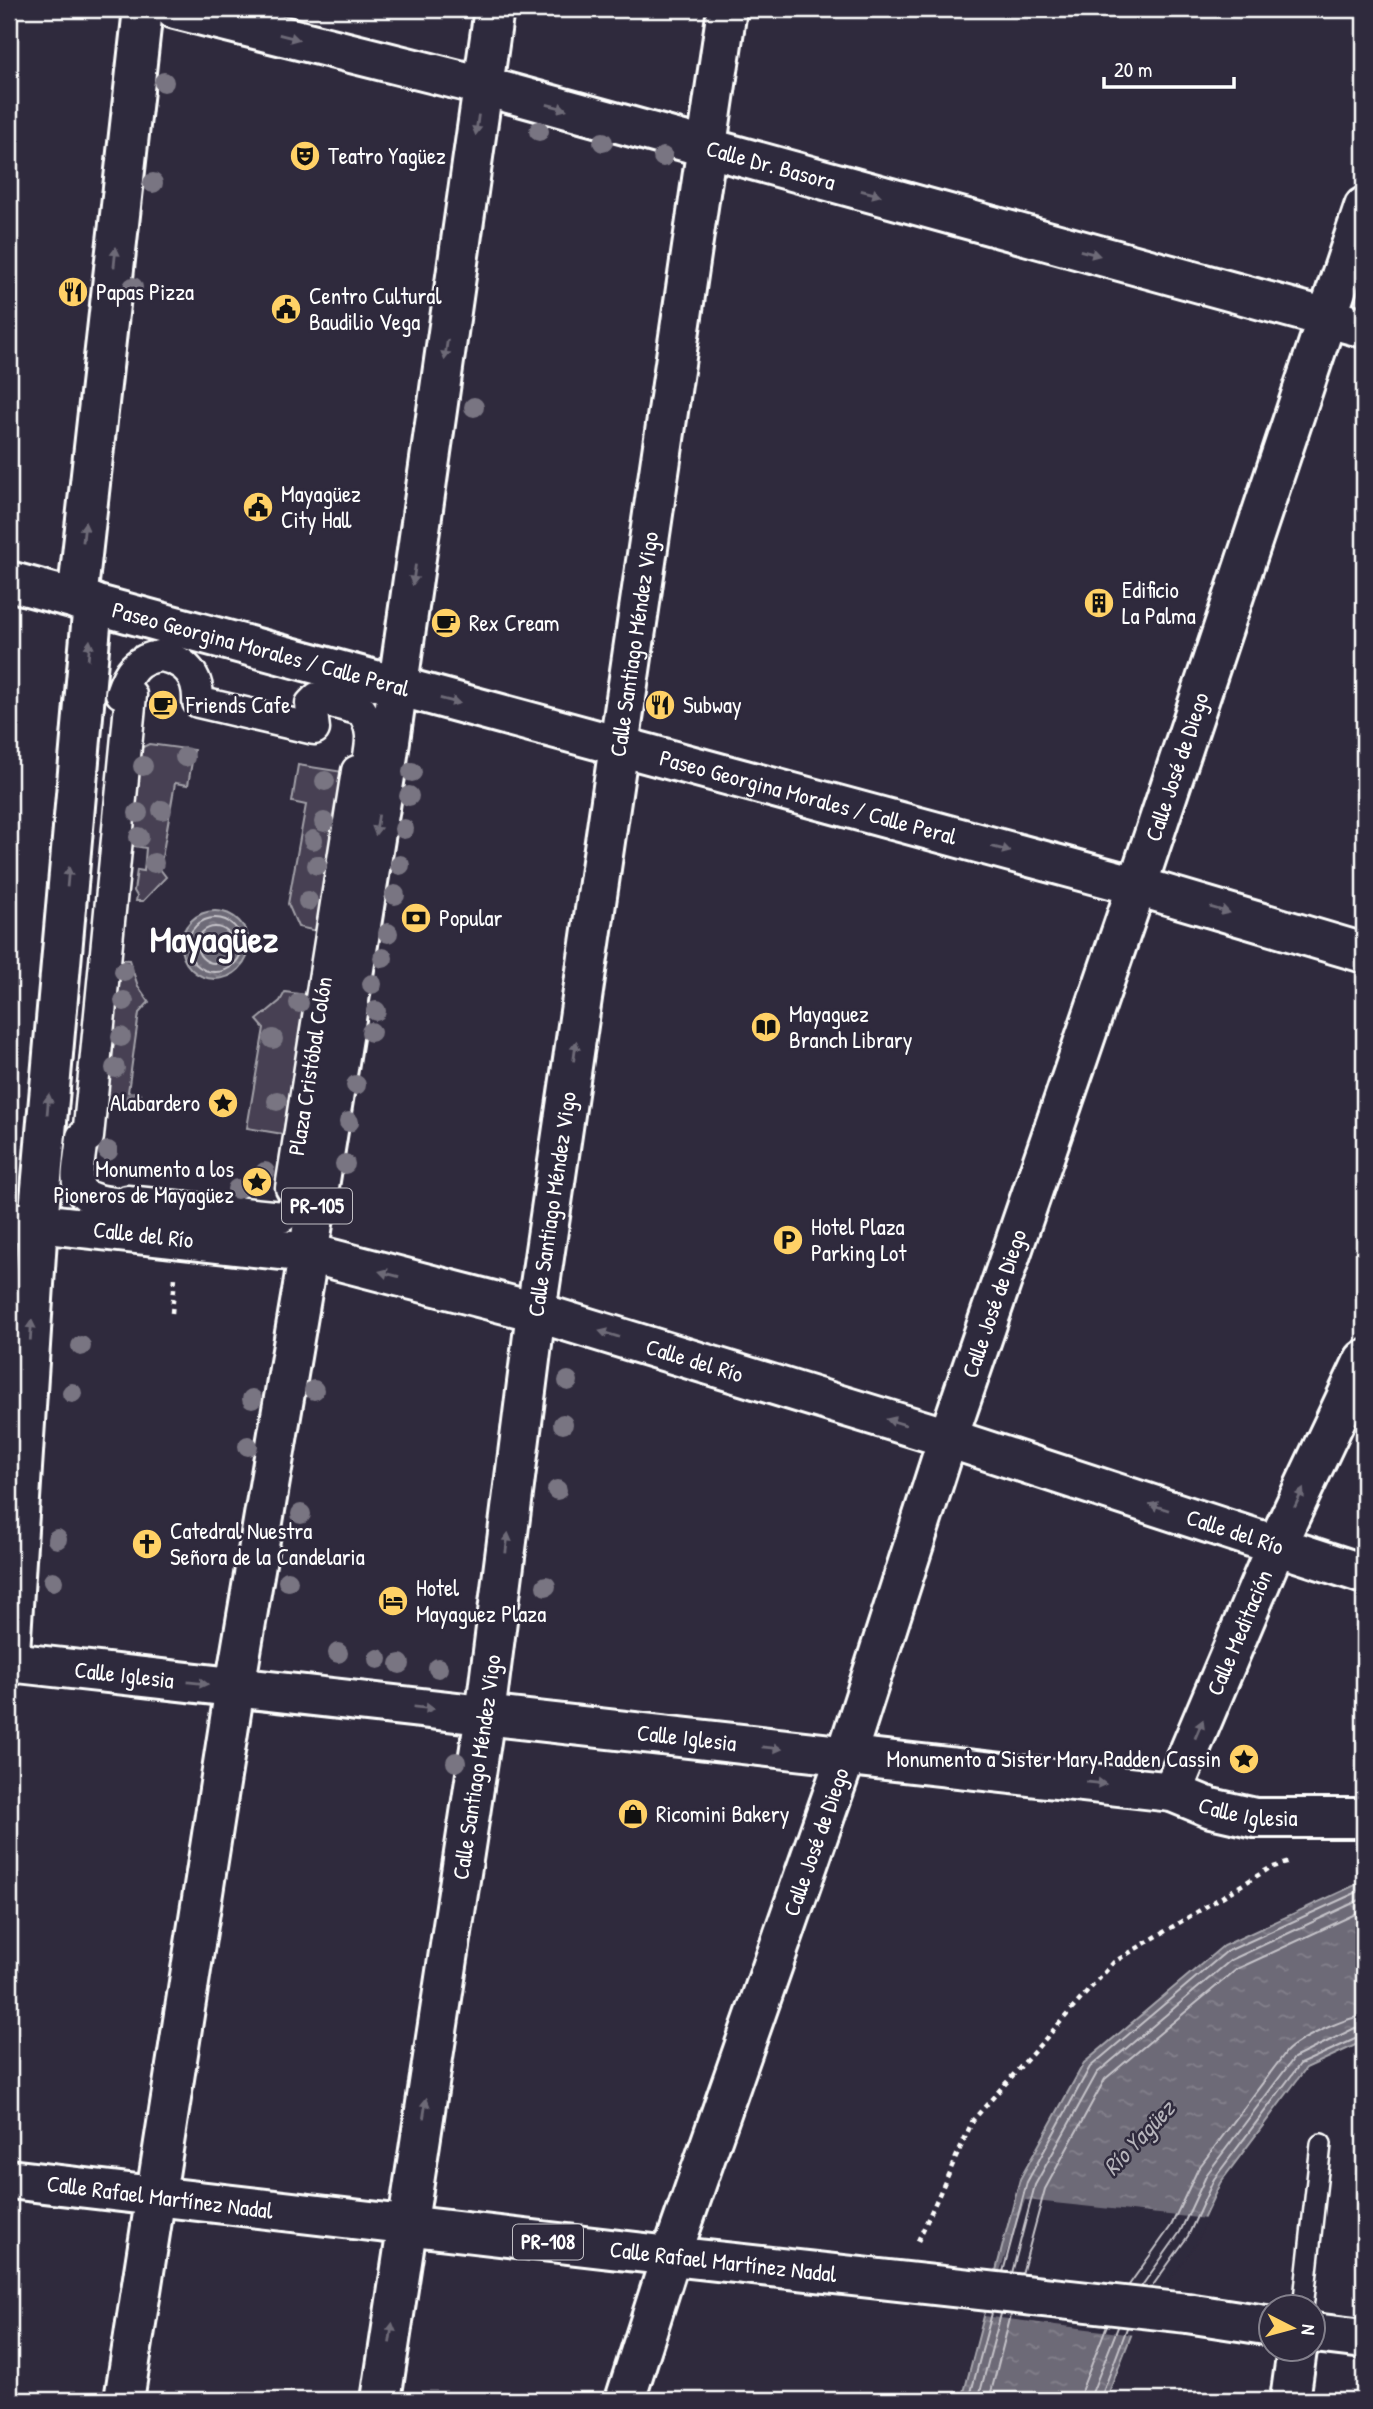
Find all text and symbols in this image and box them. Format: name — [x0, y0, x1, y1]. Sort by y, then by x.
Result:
one-way arrow — [278, 32, 300, 43]
scale bar — [1104, 46, 1233, 90]
text: 20 m — [1114, 55, 1152, 84]
one-way arrow — [547, 102, 568, 112]
one-way arrow — [472, 114, 483, 136]
street label: Calle Dr. Basora — [703, 132, 839, 197]
theatre icon: Teatro Yagüez — [288, 139, 322, 173]
place label: Teatro Yagüez — [328, 140, 446, 171]
one-way arrow — [861, 188, 882, 198]
one-way arrow — [110, 246, 121, 268]
one-way arrow — [1079, 248, 1101, 259]
restaurant icon: Papas Pizza — [56, 275, 90, 309]
place label: Papas Pizza — [96, 276, 194, 307]
place label: Centro Cultural Baudilio Vega — [309, 280, 442, 337]
public building icon: Centro Cultural Baudilio Vega — [269, 292, 303, 326]
one-way arrow — [440, 339, 451, 361]
place label: Mayagüez City Hall — [281, 478, 361, 535]
public building icon: Mayagüez City Hall — [241, 490, 275, 524]
one-way arrow — [79, 521, 90, 543]
street label: Calle Santiago Méndez Vigo — [602, 530, 665, 759]
one-way arrow — [408, 564, 419, 586]
place label: Edificio La Palma — [1122, 574, 1196, 631]
building icon: Edificio La Palma — [1082, 586, 1116, 620]
street label: Paseo Georgina Morales / Calle Peral — [109, 594, 414, 704]
cafe icon: Rex Cream — [429, 606, 463, 640]
place label: Rex Cream — [469, 607, 559, 638]
one-way arrow — [83, 639, 94, 661]
cafe icon: Friends Cafe — [146, 688, 180, 722]
restaurant icon: Subway — [643, 688, 677, 722]
street label: Calle José de Diego — [1137, 688, 1216, 845]
place label: Friends Cafe — [185, 689, 290, 720]
place label: Subway — [683, 689, 742, 720]
one-way arrow — [439, 696, 461, 707]
street label: Paseo Georgina Morales / Calle Peral — [656, 742, 961, 852]
one-way arrow — [371, 814, 382, 836]
one-way arrow — [991, 844, 1012, 854]
one-way arrow — [63, 866, 74, 888]
bank icon: Popular — [399, 901, 433, 935]
place label: Popular — [439, 902, 503, 933]
one-way arrow — [1210, 906, 1231, 916]
district label: Mayagüez — [150, 913, 278, 964]
street label: Plaza Cristóbal Colón — [280, 974, 339, 1158]
place label: Mayaguez Branch Library — [789, 998, 913, 1055]
library icon: Mayaguez Branch Library — [749, 1010, 783, 1044]
one-way arrow — [570, 1040, 581, 1062]
place icon: Alabardero — [206, 1086, 240, 1120]
place label: Alabardero — [110, 1087, 200, 1118]
street label: Calle Santiago Méndez Vigo — [519, 1090, 583, 1319]
one-way arrow — [43, 1092, 54, 1114]
place label: Monumento a los Pioneros de Mayagüez — [53, 1153, 234, 1210]
place icon: Monumento a los Pioneros de Mayagüez — [240, 1165, 274, 1199]
road number: PR-105 — [282, 1188, 352, 1224]
place label: Hotel Plaza Parking Lot — [811, 1211, 907, 1268]
street label: Calle del Río — [92, 1213, 195, 1255]
parking icon: Hotel Plaza Parking Lot — [771, 1223, 805, 1257]
street label: Calle José de Diego — [954, 1225, 1033, 1382]
one-way arrow — [378, 1268, 400, 1279]
one-way arrow — [26, 1319, 37, 1341]
one-way arrow — [598, 1329, 619, 1339]
street label: Calle del Río — [642, 1330, 747, 1390]
one-way arrow — [886, 1416, 907, 1427]
one-way arrow — [1294, 1487, 1305, 1508]
one-way arrow — [1149, 1501, 1170, 1512]
street label: Calle del Río — [1183, 1501, 1288, 1562]
place label: Catedral Nuestra Señora de la Candelaria — [170, 1515, 365, 1572]
church icon: Catedral Nuestra Señora de la Candelaria — [130, 1527, 164, 1561]
one-way arrow — [501, 1532, 512, 1554]
street label: Calle Meditación — [1199, 1565, 1279, 1700]
place label: Hotel Mayaguez Plaza — [416, 1572, 546, 1629]
hotel icon: Hotel Mayaguez Plaza — [376, 1584, 410, 1618]
street label: Calle Iglesia — [73, 1653, 176, 1695]
street label: Calle Santiago Méndez Vigo — [444, 1653, 508, 1882]
one-way arrow — [188, 1678, 210, 1689]
one-way arrow — [414, 1703, 436, 1714]
street label: Calle Iglesia — [635, 1716, 738, 1758]
one-way arrow — [1194, 1718, 1205, 1739]
one-way arrow — [761, 1742, 783, 1753]
place icon: Monumento a Sister Mary Padden Cassin — [1227, 1742, 1261, 1776]
place label: Monumento a Sister Mary Padden Cassin — [886, 1743, 1221, 1774]
street label: Calle José de Diego — [775, 1763, 856, 1920]
one-way arrow — [1085, 1778, 1107, 1789]
street label: Calle Iglesia — [1194, 1788, 1297, 1834]
shop icon: Ricomini Bakery — [616, 1797, 650, 1831]
place label: Ricomini Bakery — [656, 1798, 790, 1829]
water label: Río Yagüez — [1095, 2092, 1183, 2182]
one-way arrow — [420, 2097, 431, 2119]
street label: Calle Rafael Martínez Nadal — [45, 2167, 276, 2226]
road number: PR-108 — [513, 2224, 583, 2260]
street label: Calle Rafael Martínez Nadal — [608, 2233, 839, 2289]
north arrow — [1258, 2294, 1328, 2364]
one-way arrow — [386, 2322, 397, 2344]
text: N — [1295, 2323, 1322, 2336]

